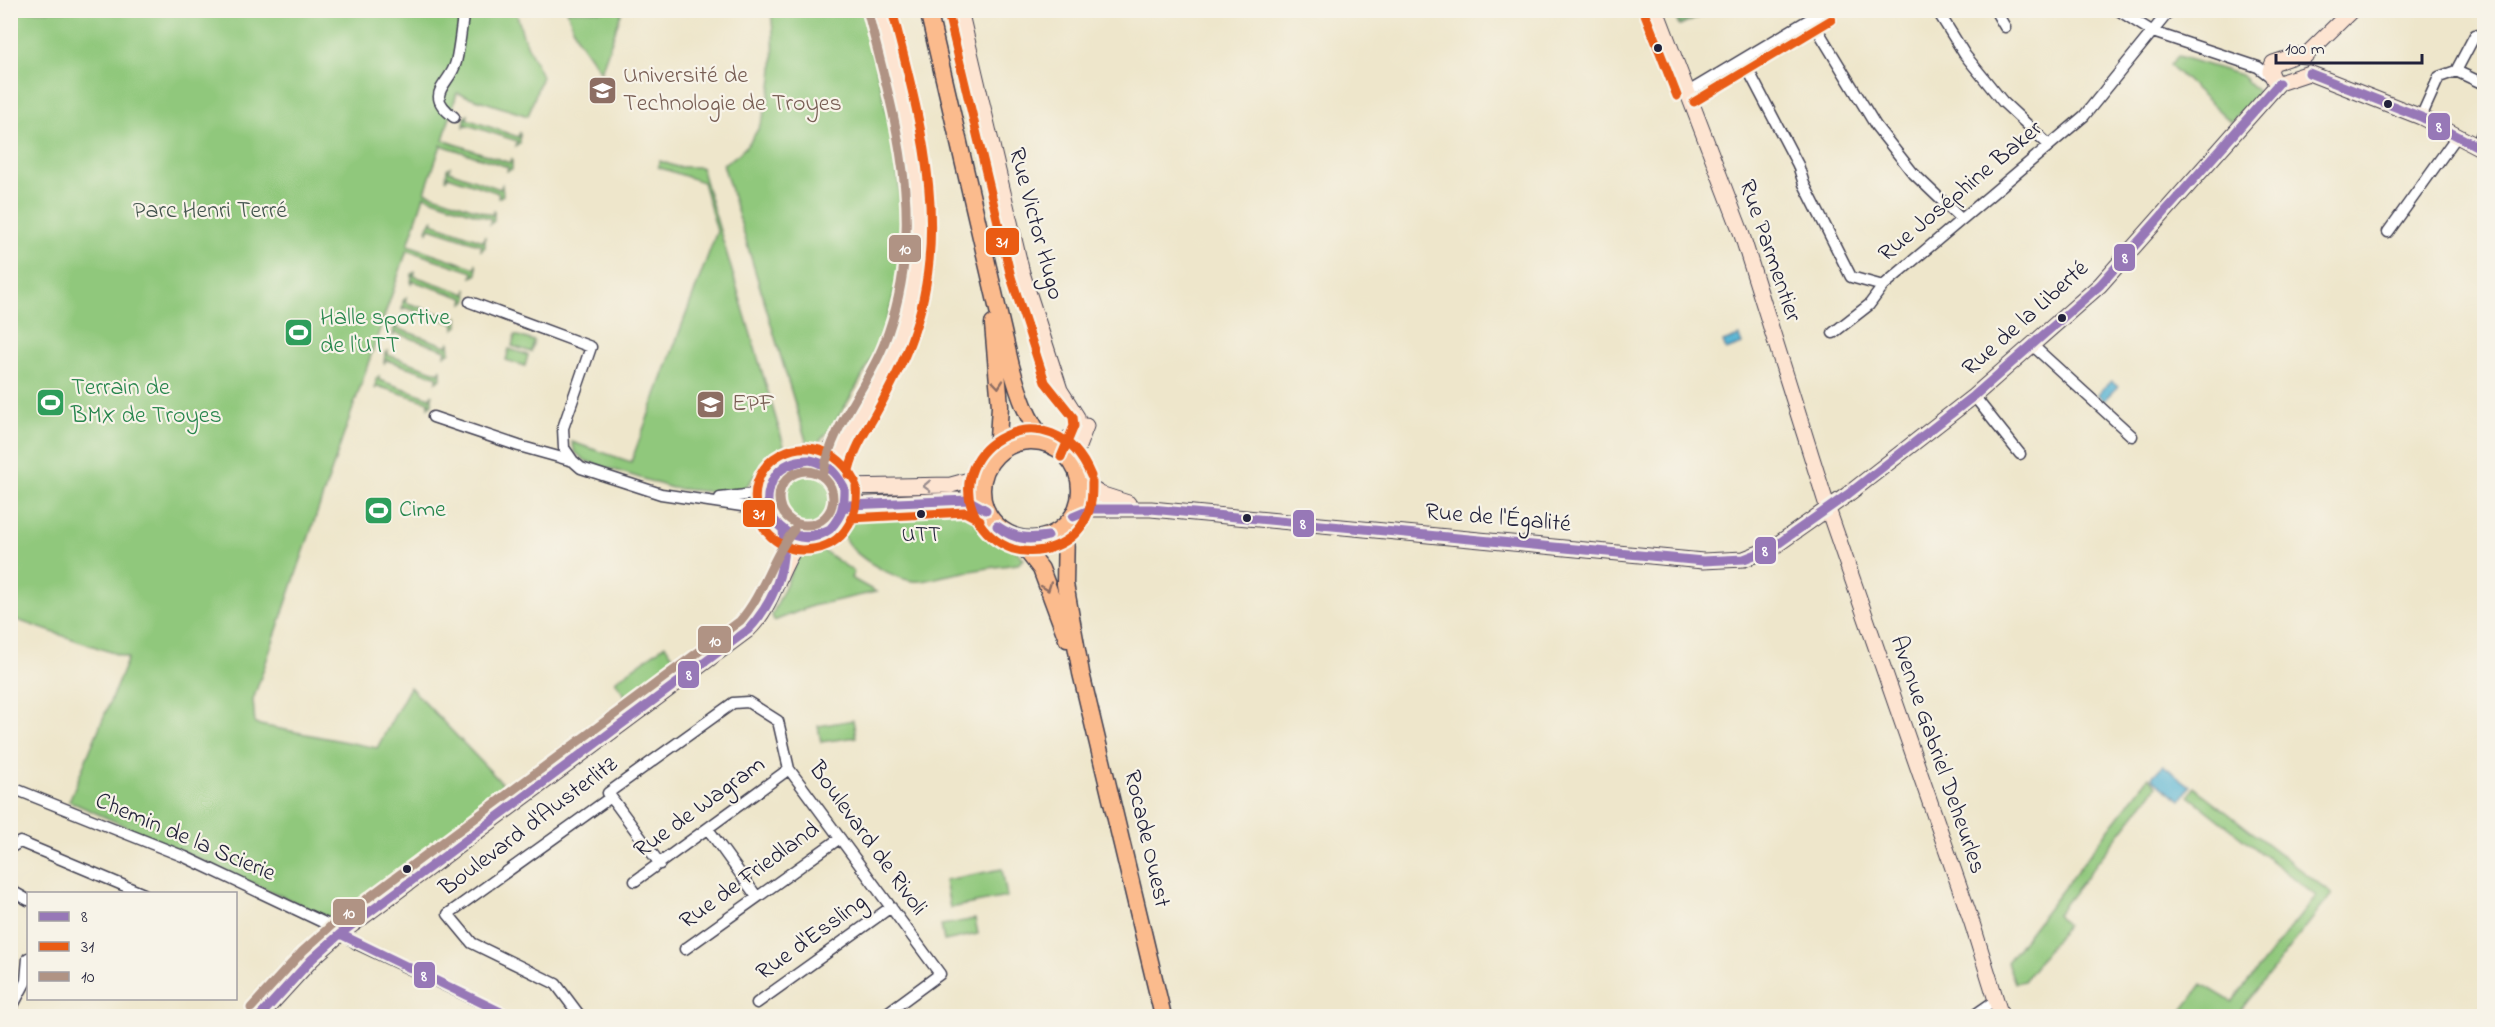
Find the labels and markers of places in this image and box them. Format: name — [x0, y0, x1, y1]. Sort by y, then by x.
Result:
unlabelled marker — [1652, 42, 1664, 54]
place label: Université de Technologie de Troyes — [623, 59, 842, 123]
school or university icon: Université de Technologie de Troyes — [586, 74, 618, 106]
unlabelled marker — [2382, 98, 2394, 110]
place label: Halle sportive de l'UTT — [320, 301, 450, 364]
unlabelled marker — [2056, 312, 2068, 324]
sports icon: Halle sportive de l'UTT — [283, 316, 315, 348]
place label: Terrain de BMX de Troyes — [70, 371, 222, 435]
sports icon: Terrain de BMX de Troyes — [34, 386, 66, 418]
place label: EPF — [732, 387, 775, 422]
school or university icon: EPF — [695, 388, 727, 420]
place label: Cime — [399, 493, 446, 528]
sports icon: Cime — [362, 494, 394, 526]
marker: UTT — [915, 508, 927, 520]
unlabelled marker — [1241, 512, 1253, 524]
place label: UTT — [901, 520, 941, 552]
unlabelled marker — [401, 863, 413, 875]

